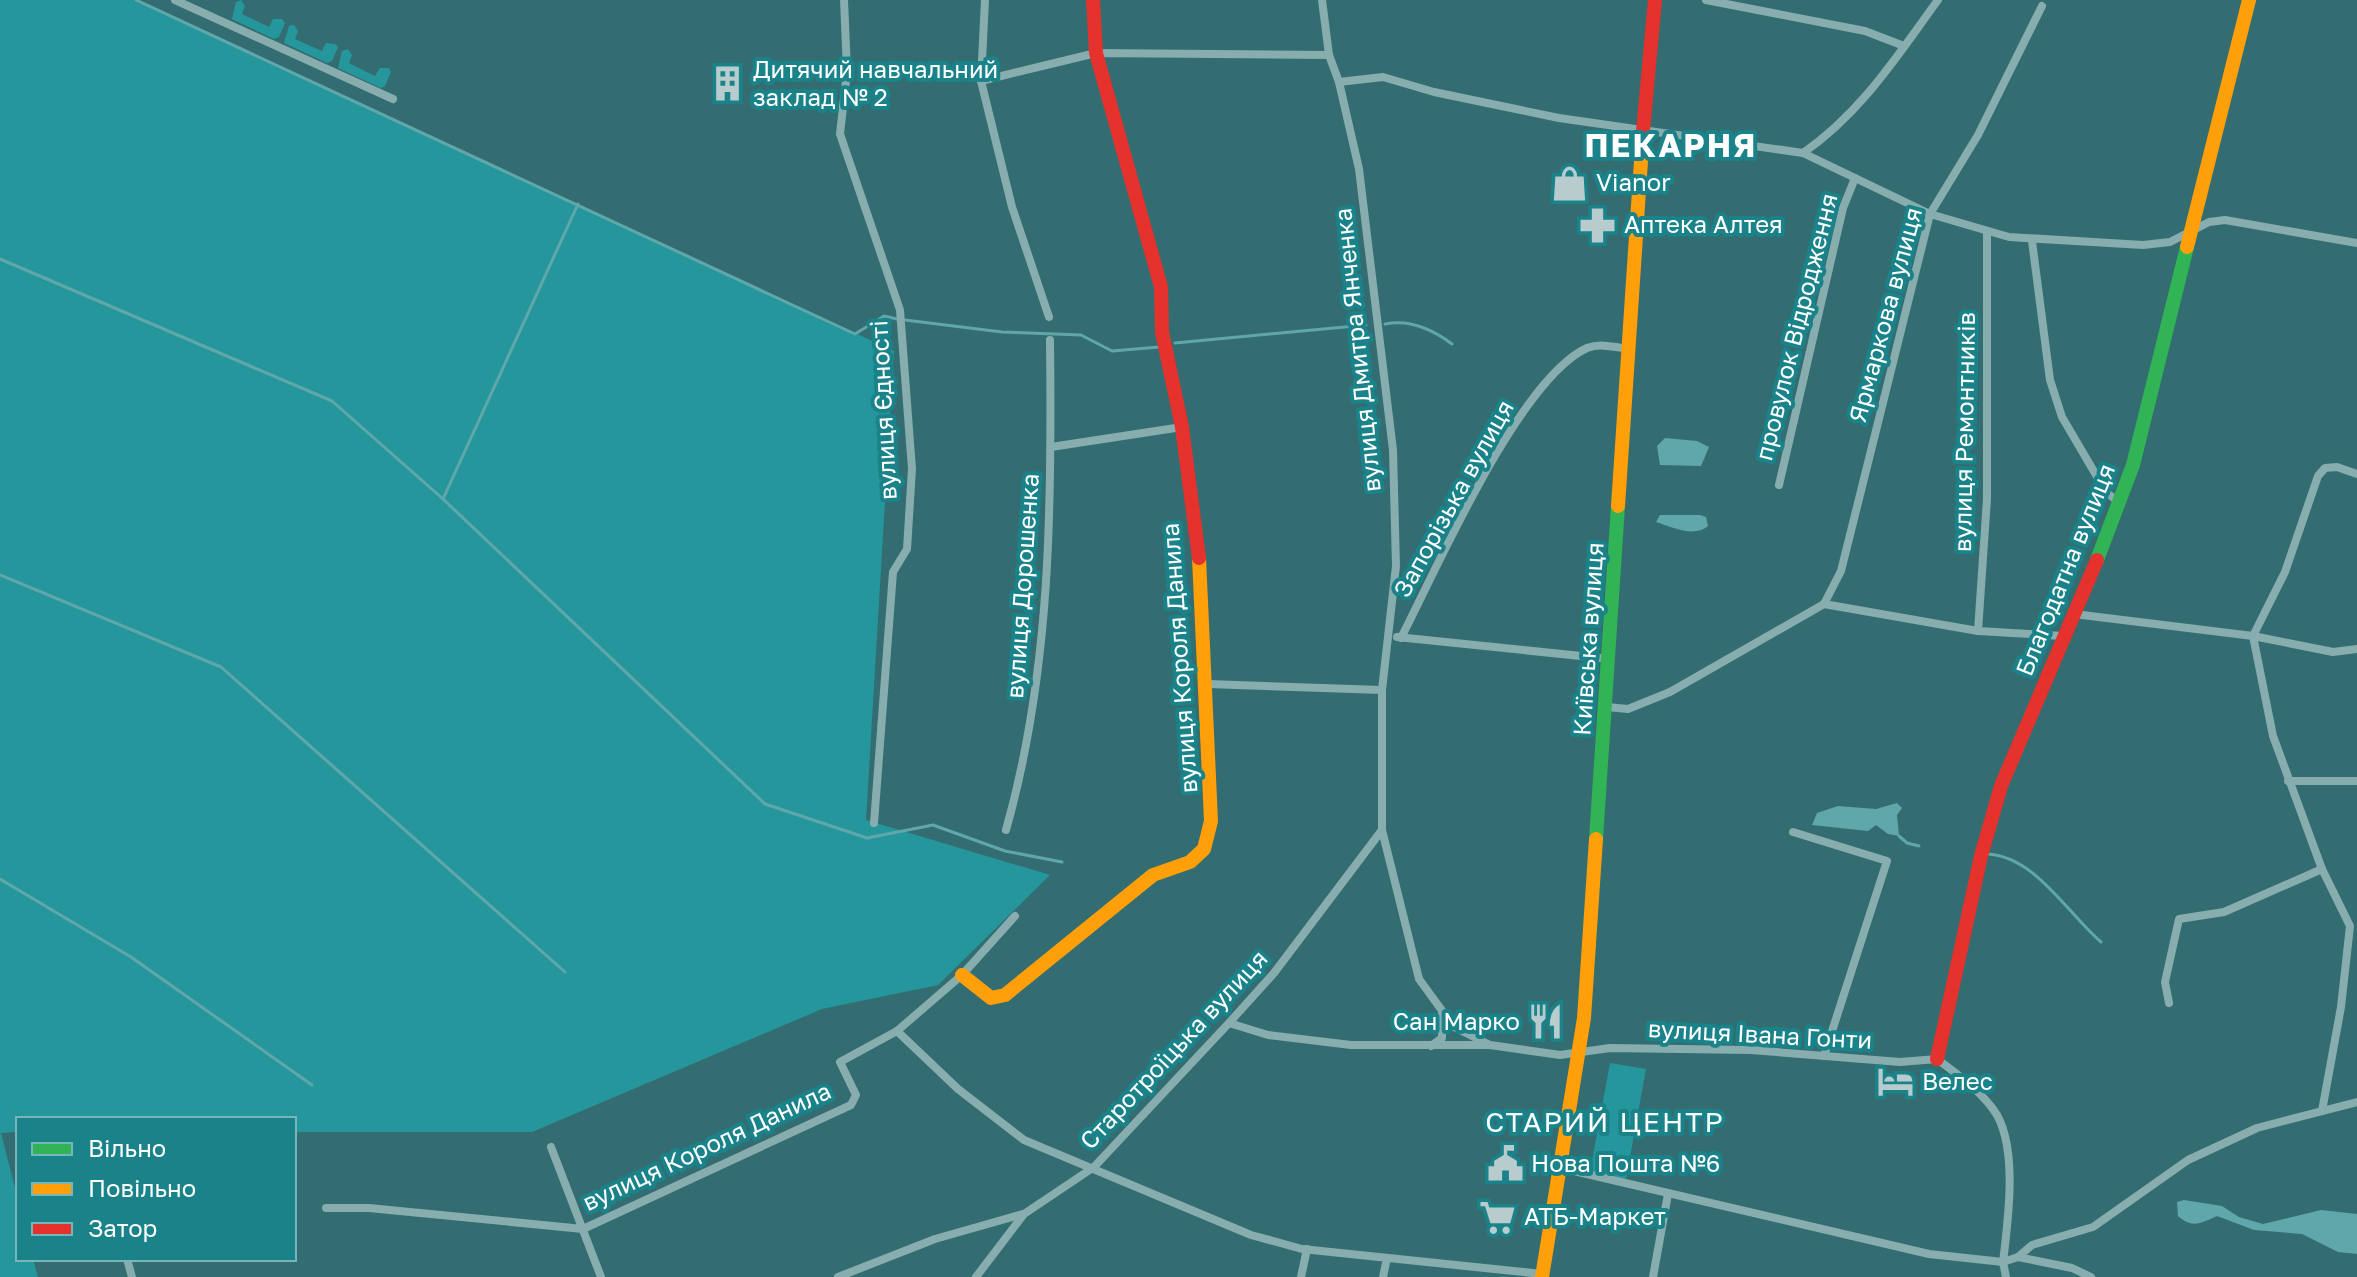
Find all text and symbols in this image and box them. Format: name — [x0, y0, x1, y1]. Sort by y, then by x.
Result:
place label: Дитячий навчальний заклад № 2 — [753, 54, 998, 111]
building icon: Дитячий навчальний заклад № 2 — [708, 65, 746, 103]
district label: ПЕКАРНЯ — [1585, 126, 1757, 164]
shop icon: Vianor — [1551, 164, 1589, 202]
place label: Vianor — [1596, 167, 1671, 196]
street label: провулок Відродження — [1748, 190, 1843, 463]
street label: Ярмаркова вулиця — [1842, 204, 1927, 425]
pharmacy icon: Аптека Алтея — [1579, 206, 1617, 244]
street label: вулиця Дмитра Янченка — [1327, 207, 1386, 493]
place label: Аптека Алтея — [1624, 209, 1783, 238]
street label: вулиця Ремонтників — [1947, 312, 1980, 552]
street label: вулиця Єдності — [863, 319, 902, 501]
street label: Запорізька вулиця — [1386, 395, 1519, 602]
street label: Благодатна вулиця — [2009, 459, 2120, 680]
street label: вулиця Дорошенка — [999, 472, 1044, 699]
street label: вулиця Короля Данила — [1155, 522, 1202, 794]
street label: Київська вулиця — [1566, 541, 1609, 737]
street label: Старотроїцька вулиця — [1073, 943, 1273, 1155]
restaurant icon: Сан Марко — [1527, 1003, 1565, 1041]
place label: Сан Марко — [1393, 1006, 1520, 1035]
street label: вулиця Івана Гонти — [1647, 1013, 1873, 1054]
hotel icon: Велес — [1877, 1063, 1915, 1101]
place label: Велес — [1922, 1066, 1993, 1095]
street label: вулиця Короля Данила — [578, 1075, 835, 1216]
district label: СТАРИЙ ЦЕНТР — [1485, 1105, 1725, 1138]
legend — [16, 1117, 296, 1261]
text: Вільно — [88, 1133, 166, 1162]
public building icon: Нова Пошта №6 — [1486, 1145, 1524, 1183]
place label: Нова Пошта №6 — [1531, 1148, 1720, 1177]
text: Повільно — [88, 1173, 196, 1202]
supermarket icon: АТБ-Маркет — [1479, 1198, 1517, 1236]
place label: АТБ-Маркет — [1524, 1201, 1666, 1230]
text: Затор — [88, 1213, 157, 1242]

